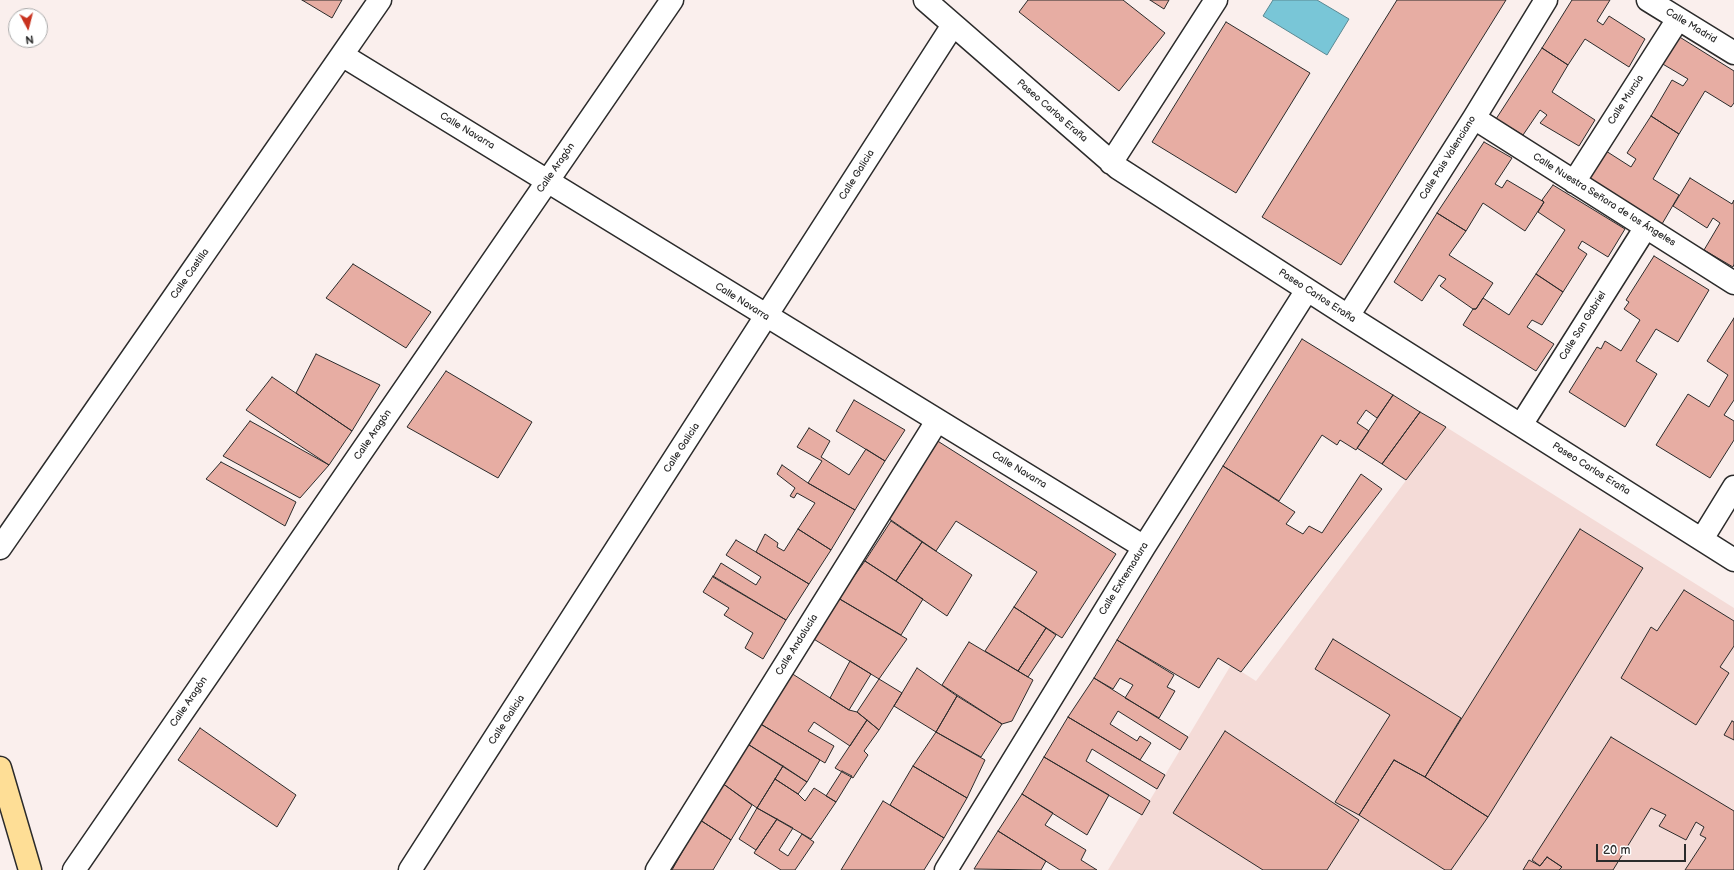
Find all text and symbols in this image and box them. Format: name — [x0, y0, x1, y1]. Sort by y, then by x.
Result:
street label: Calle Madrid — [1663, 6, 1719, 46]
north arrow — [8, 8, 48, 48]
text: N — [25, 32, 34, 46]
street label: Calle Murcia — [1606, 73, 1646, 127]
street label: Paseo Carlos Eraña — [1014, 77, 1090, 145]
street label: Calle Navarra — [437, 110, 497, 152]
street label: Calle Pais Valenciano — [1417, 114, 1479, 202]
street label: Calle Aragón — [534, 141, 578, 195]
street label: Calle Galicia — [837, 148, 877, 202]
street label: Calle Nuestra Señora de los Ángeles — [1530, 151, 1678, 249]
street label: Calle Castilla — [168, 246, 212, 302]
street label: Paseo Carlos Eraña — [1276, 267, 1358, 325]
street label: Calle Navarra — [713, 280, 771, 324]
street label: Calle San Gabriel — [1557, 289, 1609, 363]
street label: Calle Aragón — [352, 408, 394, 462]
street label: Calle Galicia — [661, 421, 703, 475]
street label: Paseo Carlos Eraña — [1550, 440, 1632, 498]
street label: Calle Navarra — [989, 449, 1049, 491]
street label: Calle Extremadura — [1097, 540, 1151, 618]
street label: Calle Andalucía — [773, 612, 821, 678]
street label: Calle Aragón — [168, 675, 210, 729]
street label: Calle Galicia — [486, 693, 528, 747]
scale bar — [1598, 836, 1688, 862]
text: 20 m — [1603, 843, 1630, 858]

